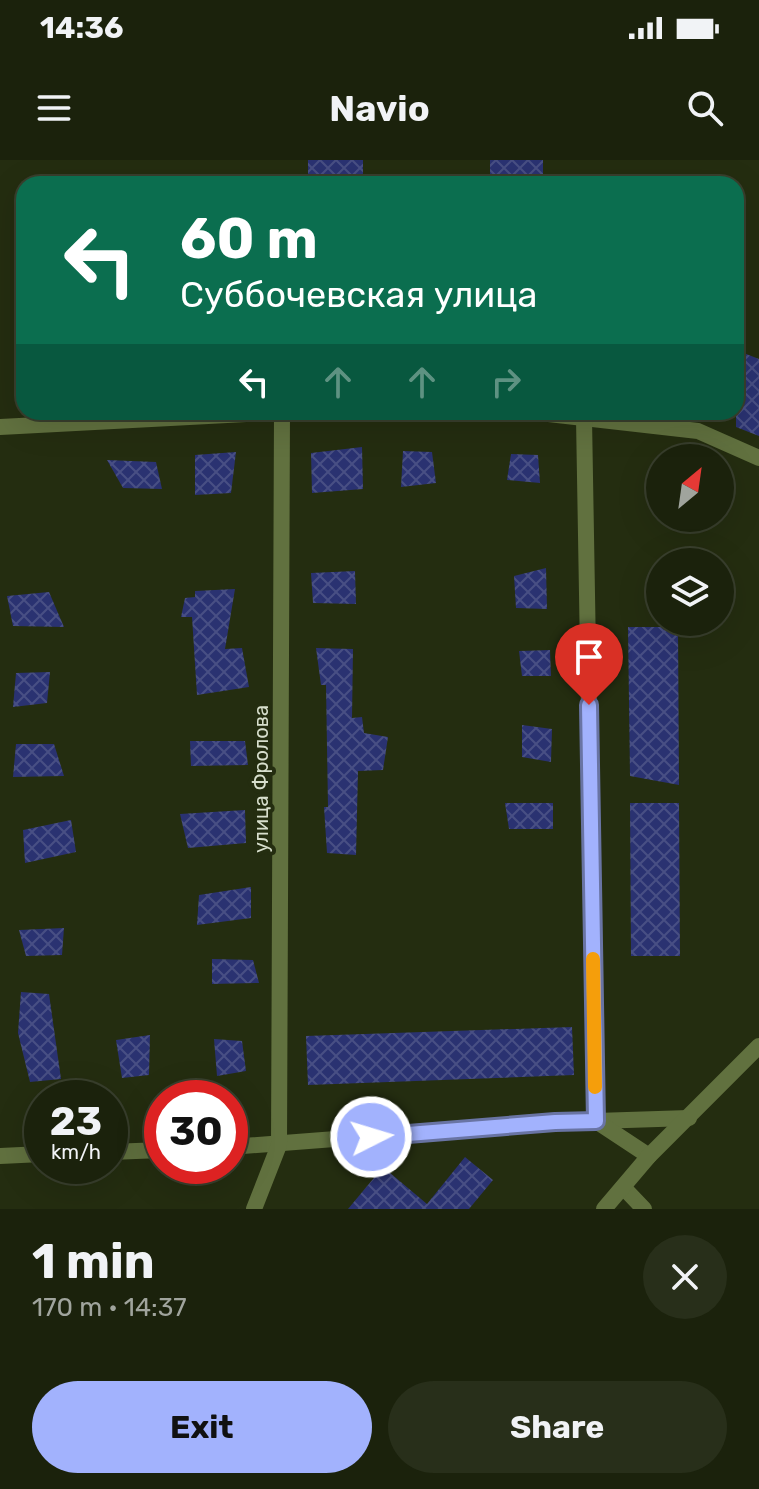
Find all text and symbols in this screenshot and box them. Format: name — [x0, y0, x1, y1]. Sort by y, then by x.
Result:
text: 14:36 — [40, 10, 123, 46]
icon: menu — [32, 86, 76, 130]
icon: search — [683, 86, 727, 130]
text: Navio — [329, 87, 430, 130]
text: 60 m — [180, 206, 318, 272]
icon: left — [48, 208, 152, 312]
text: Суббочевская улица — [180, 273, 537, 316]
icon: left — [232, 360, 276, 404]
icon: ahead — [316, 360, 360, 404]
icon: ahead — [400, 360, 444, 404]
icon: right — [484, 360, 528, 404]
north arrow — [646, 444, 734, 532]
map controls — [646, 444, 734, 636]
button: layers — [646, 548, 734, 636]
pin — [555, 623, 623, 705]
icon: arrive — [567, 635, 611, 679]
street label: улица Фролова — [249, 705, 273, 853]
speed limit sign: 30 — [144, 1080, 248, 1184]
position arrow — [329, 1095, 413, 1179]
text: 23 — [50, 1098, 102, 1145]
text: km/h — [51, 1140, 101, 1164]
text: 1 min — [32, 1233, 155, 1290]
button: close — [643, 1235, 727, 1319]
text: 170 m · 14:37 — [32, 1292, 187, 1323]
button: Exit — [32, 1381, 372, 1473]
button: Share — [388, 1381, 727, 1473]

